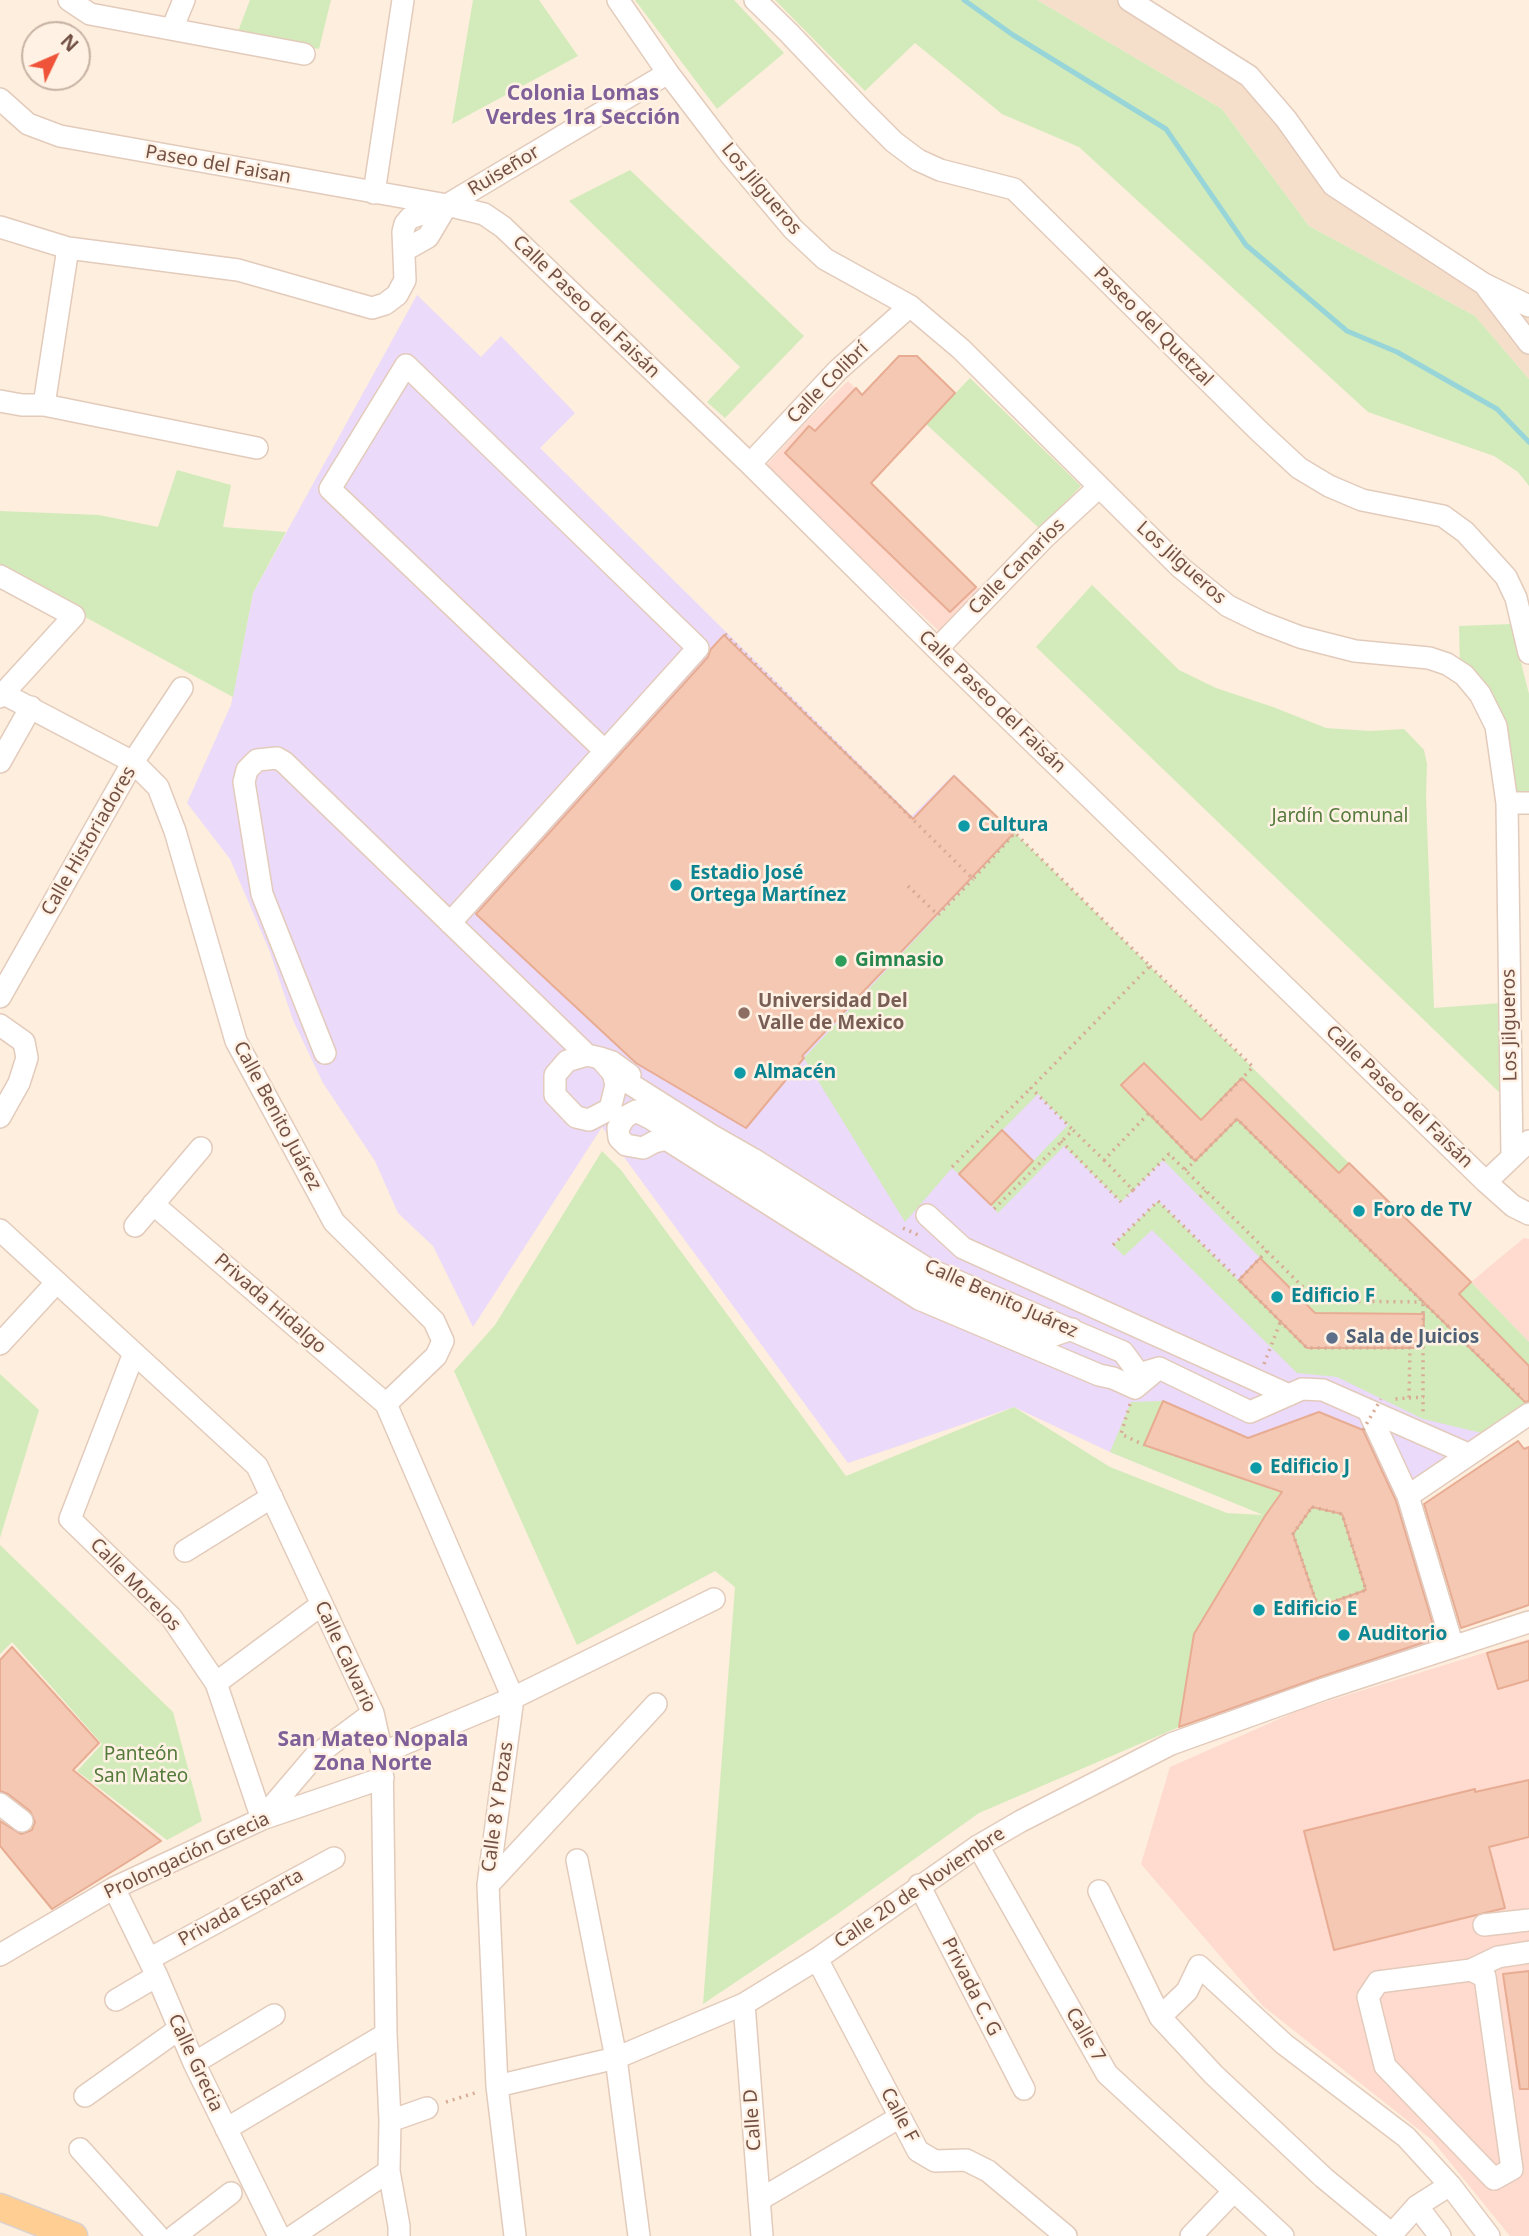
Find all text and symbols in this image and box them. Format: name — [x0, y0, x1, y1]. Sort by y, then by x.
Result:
north arrow — [21, 21, 91, 91]
text: N — [55, 28, 84, 57]
district label: Colonia Lomas Verdes 1ra Sección — [486, 81, 680, 131]
street label: Los Jilgueros — [716, 139, 806, 239]
street label: Paseo del Faisan — [143, 141, 293, 189]
street label: Ruiseñor — [464, 141, 544, 201]
street label: Calle Paseo del Faisán — [508, 231, 664, 383]
street label: Paseo del Quetzal — [1089, 263, 1217, 391]
street label: Calle Colibrí — [783, 338, 873, 428]
street label: Calle Canarios — [964, 514, 1070, 620]
street label: Los Jilgueros — [1131, 517, 1231, 609]
street label: Calle Paseo del Faisán — [914, 626, 1070, 778]
street label: Calle Historiadores — [37, 762, 141, 920]
park label: Jardín Comunal — [1272, 806, 1408, 828]
place label: Cultura — [978, 815, 1048, 837]
marker: Cultura — [956, 818, 972, 834]
place label: Estadio José Ortega Martínez — [690, 863, 846, 907]
marker: Estadio José Ortega Martínez — [668, 877, 684, 893]
place label: Gimnasio — [855, 950, 944, 972]
marker: Gimnasio — [833, 953, 849, 969]
street label: Los Jilgueros — [1498, 968, 1522, 1082]
place label: Universidad Del Valle de Mexico — [758, 991, 908, 1035]
marker: Universidad Del Valle de Mexico — [736, 1005, 752, 1021]
street label: Calle Paseo del Faisán — [1321, 1021, 1477, 1173]
street label: Calle Benito Juárez — [228, 1038, 326, 1194]
place label: Almacén — [754, 1062, 836, 1084]
marker: Almacén — [732, 1065, 748, 1081]
place label: Foro de TV — [1373, 1200, 1472, 1222]
marker: Foro de TV — [1351, 1203, 1367, 1219]
street label: Privada Hidalgo — [209, 1249, 331, 1359]
street label: Calle Benito Juárez — [921, 1255, 1081, 1343]
place label: Edificio F — [1291, 1286, 1375, 1308]
marker: Edificio F — [1269, 1289, 1285, 1305]
place label: Sala de Juicios — [1346, 1327, 1479, 1349]
marker: Sala de Juicios — [1324, 1330, 1340, 1346]
place label: Edificio J — [1270, 1457, 1350, 1479]
marker: Edificio J — [1248, 1460, 1264, 1476]
street label: Calle Morelos — [85, 1534, 185, 1636]
street label: Calle Calvario — [309, 1598, 381, 1716]
place label: Edificio E — [1273, 1599, 1357, 1621]
marker: Edificio E — [1251, 1602, 1267, 1618]
place label: Auditorio — [1358, 1624, 1447, 1646]
marker: Auditorio — [1336, 1627, 1352, 1643]
district label: San Mateo Nopala Zona Norte — [278, 1727, 468, 1777]
street label: Calle 8 Y Pozas — [478, 1740, 518, 1874]
park label: Panteón San Mateo — [94, 1744, 188, 1788]
street label: Prolongación Grecia — [101, 1808, 273, 1904]
street label: Calle 20 de Noviembre — [830, 1822, 1010, 1954]
street label: Privada Esparta — [175, 1864, 307, 1952]
street label: Privada C. G — [936, 1934, 1006, 2040]
street label: Calle 7 — [1060, 2004, 1110, 2066]
street label: Calle Grecia — [163, 2011, 227, 2115]
street label: Calle F — [875, 2084, 923, 2146]
street label: Calle D — [739, 2088, 767, 2152]

